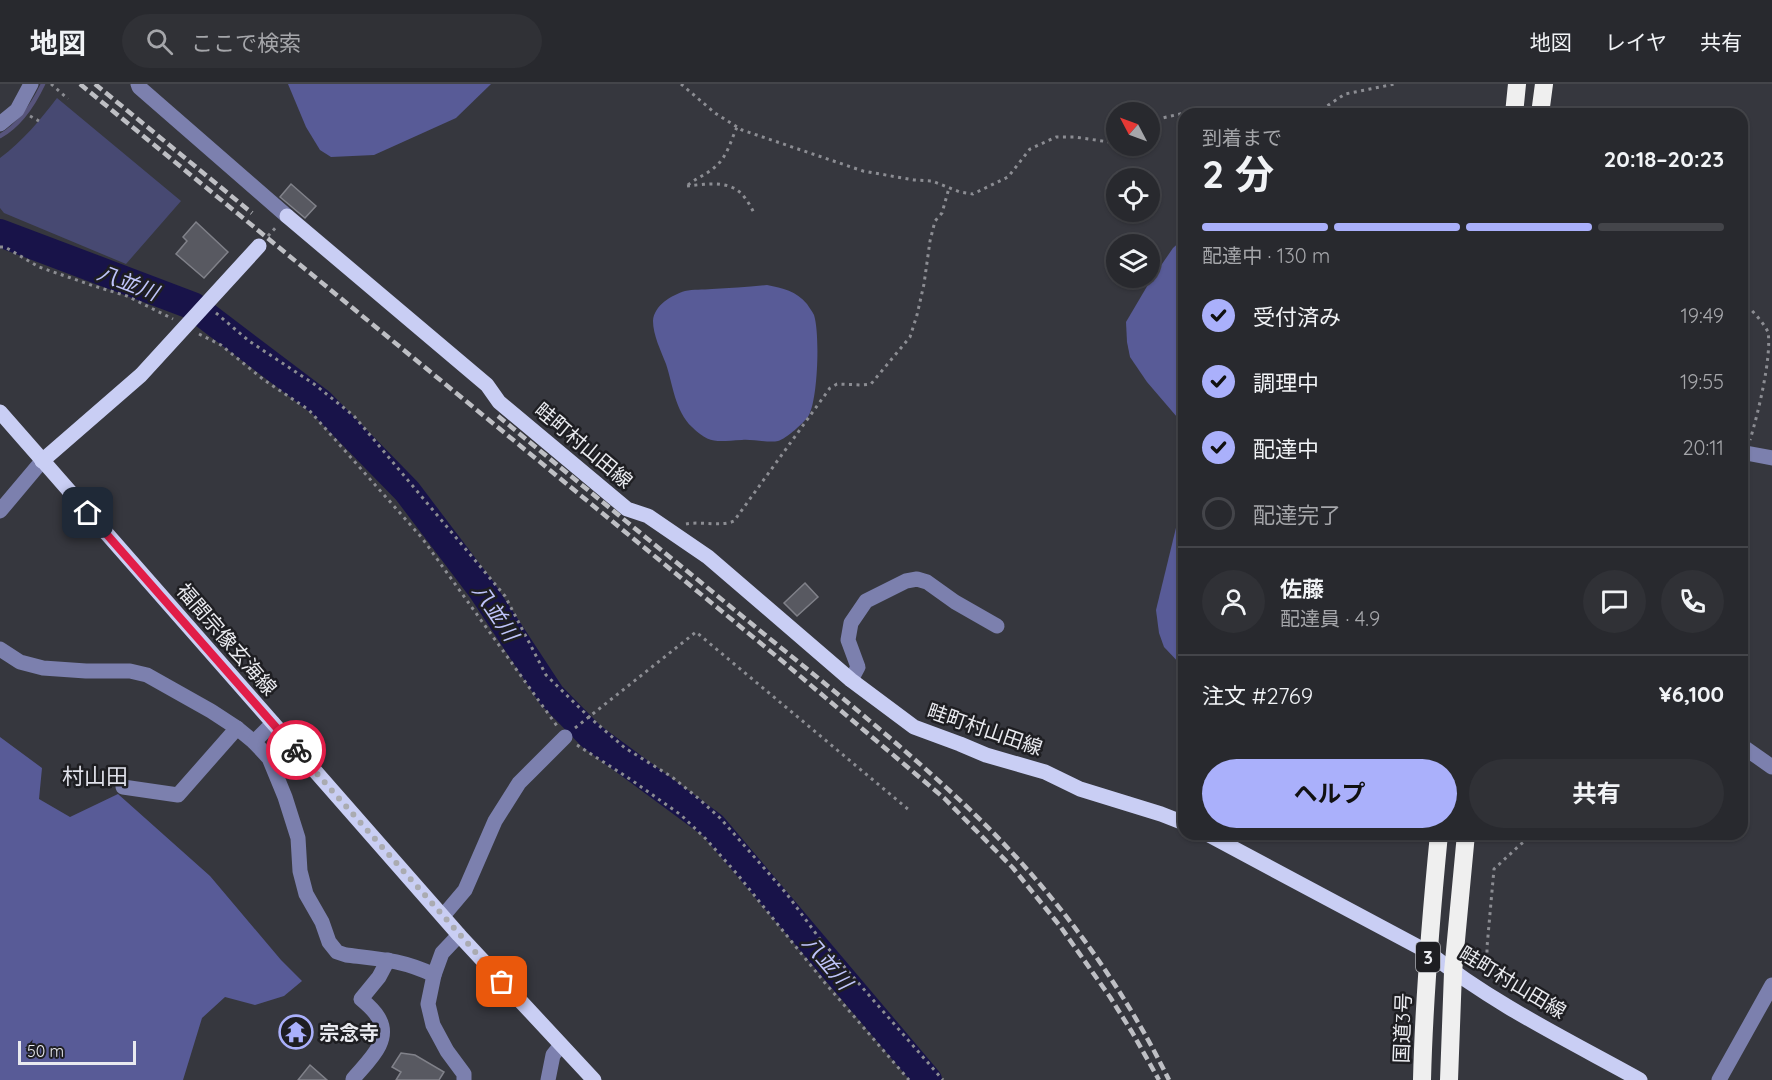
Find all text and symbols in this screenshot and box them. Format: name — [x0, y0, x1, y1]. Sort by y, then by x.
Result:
search box — [122, 14, 542, 68]
text: 地図 — [30, 25, 86, 60]
icon: search — [143, 25, 176, 58]
text: ここで検索 — [191, 29, 301, 57]
text: 地図 — [1530, 29, 1572, 55]
text: レイヤ — [1605, 29, 1667, 55]
text: 共有 — [1700, 29, 1742, 55]
north arrow — [1106, 102, 1160, 156]
map controls — [1106, 102, 1160, 288]
text: 到着まで — [1202, 125, 1282, 150]
text: 20:18–20:23 — [1604, 145, 1724, 173]
text: 2 分 — [1202, 149, 1274, 198]
button: locate — [1106, 168, 1160, 222]
button: layers — [1106, 234, 1160, 288]
text: 配達中 · 130 m — [1202, 243, 1330, 268]
water label: 八並川 — [94, 259, 164, 306]
icon: check — [1202, 299, 1235, 332]
text: 受付済み — [1253, 303, 1341, 331]
text: 19:49 — [1680, 303, 1724, 328]
icon: check — [1202, 365, 1235, 398]
text: 調理中 — [1253, 369, 1319, 397]
text: 19:55 — [1680, 369, 1724, 394]
street label: 畦町村山田線 — [530, 397, 638, 493]
icon: check — [1202, 431, 1235, 464]
text: 配達中 — [1253, 435, 1319, 463]
text: 20:11 — [1682, 435, 1724, 460]
pin — [62, 487, 113, 538]
icon: home — [71, 496, 104, 529]
text: 配達完了 — [1253, 501, 1341, 529]
button: person — [1202, 570, 1265, 633]
button: chat — [1583, 570, 1646, 633]
button: phone — [1661, 570, 1724, 633]
text: 佐藤 — [1280, 575, 1324, 603]
street label: 福間宗像玄海線 — [172, 578, 282, 700]
water label: 八並川 — [468, 579, 526, 647]
text: 配達員 · 4.9 — [1280, 606, 1380, 631]
text: ¥6,100 — [1659, 680, 1724, 708]
text: 注文 #2769 — [1202, 682, 1313, 710]
street label: 畦町村山田線 — [924, 698, 1046, 760]
courier — [266, 720, 326, 780]
icon: bike — [280, 734, 313, 767]
button: ヘルプ — [1202, 759, 1457, 828]
button: 共有 — [1469, 759, 1724, 828]
district label: 村山田 — [62, 762, 128, 790]
water label: 八並川 — [798, 930, 859, 996]
street label: 畦町村山田線 — [1455, 940, 1571, 1024]
road number: 3 — [1416, 942, 1440, 972]
pin — [476, 956, 527, 1007]
icon: bag — [485, 965, 518, 998]
street label: 国道3号 — [1388, 992, 1416, 1064]
temple icon: 宗念寺 — [278, 1014, 314, 1050]
place label: 宗念寺 — [319, 1020, 379, 1045]
scale bar — [18, 1038, 136, 1066]
text: 50 m — [27, 1041, 64, 1061]

